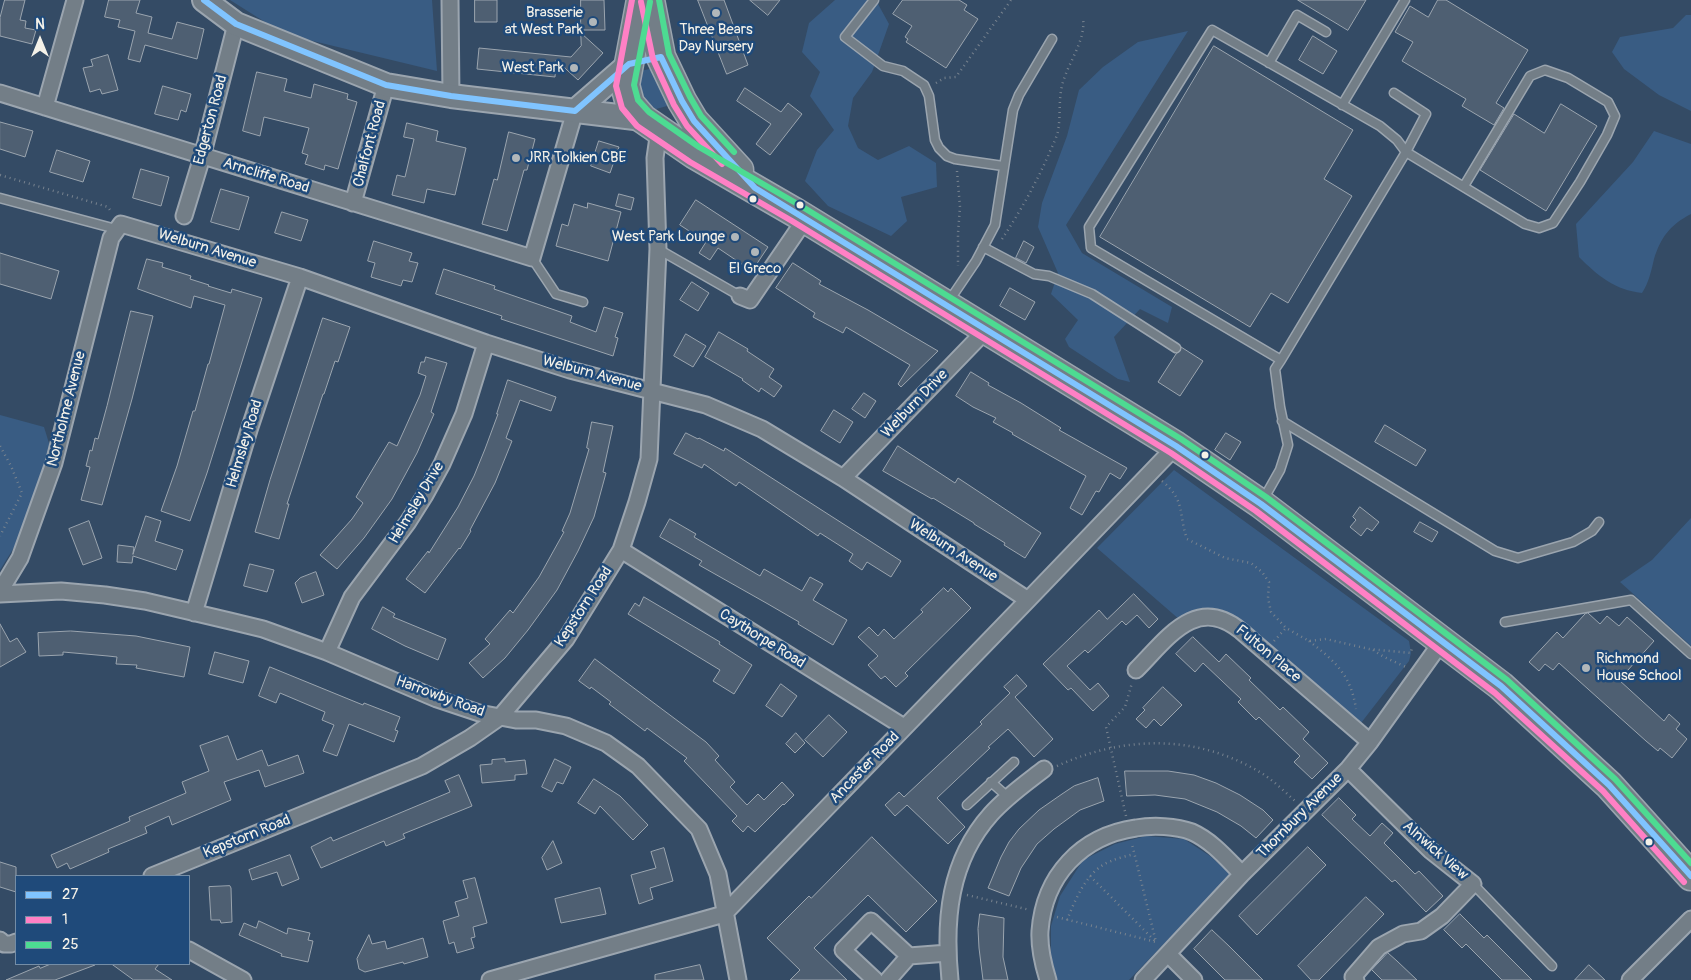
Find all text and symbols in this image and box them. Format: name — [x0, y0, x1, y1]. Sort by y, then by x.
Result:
place label: Brasserie at West Park — [505, 4, 583, 39]
marker: Three Bears Day Nursery — [710, 7, 722, 19]
north arrow — [15, 15, 65, 65]
text: N — [35, 16, 45, 33]
marker: Brasserie at West Park — [587, 16, 599, 28]
place label: Three Bears Day Nursery — [679, 21, 753, 56]
place label: West Park — [502, 59, 564, 77]
marker: West Park — [568, 62, 580, 74]
street label: Edgerton Road — [190, 73, 232, 167]
street label: Chalfont Road — [350, 99, 390, 189]
place label: JRR Tolkien CBE — [526, 149, 626, 167]
marker: JRR Tolkien CBE — [510, 152, 522, 164]
street label: Arncliffe Road — [221, 154, 311, 198]
unlabelled marker — [748, 194, 758, 204]
unlabelled marker — [795, 200, 805, 210]
street label: Welburn Avenue — [156, 225, 258, 273]
place label: West Park Lounge — [612, 228, 725, 246]
marker: West Park Lounge — [729, 231, 741, 243]
marker: El Greco — [749, 246, 761, 258]
place label: El Greco — [729, 260, 781, 278]
street label: Northolme Avenue — [44, 349, 90, 469]
street label: Welburn Avenue — [540, 352, 644, 396]
street label: Welburn Drive — [878, 366, 952, 442]
street label: Helmsley Road — [223, 398, 267, 490]
unlabelled marker — [1200, 450, 1210, 460]
street label: Helmsley Drive — [386, 459, 448, 547]
street label: Welburn Avenue — [905, 516, 1001, 586]
street label: Kepstorn Road — [551, 563, 617, 651]
street label: Caythorpe Road — [716, 605, 808, 673]
street label: Fulton Place — [1232, 621, 1304, 687]
place label: Richmond House School — [1596, 650, 1682, 685]
marker: Richmond House School — [1580, 662, 1592, 674]
street label: Harrowby Road — [393, 673, 487, 721]
street label: Ancaster Road — [826, 728, 904, 808]
street label: Thornbury Avenue — [1254, 770, 1346, 862]
street label: Kepstorn Road — [201, 811, 293, 863]
street label: Alnwick View — [1399, 818, 1471, 884]
unlabelled marker — [1644, 837, 1654, 847]
legend — [15, 875, 190, 965]
text: 27 — [62, 885, 78, 904]
text: 1 — [62, 910, 68, 929]
text: 25 — [62, 935, 79, 954]

